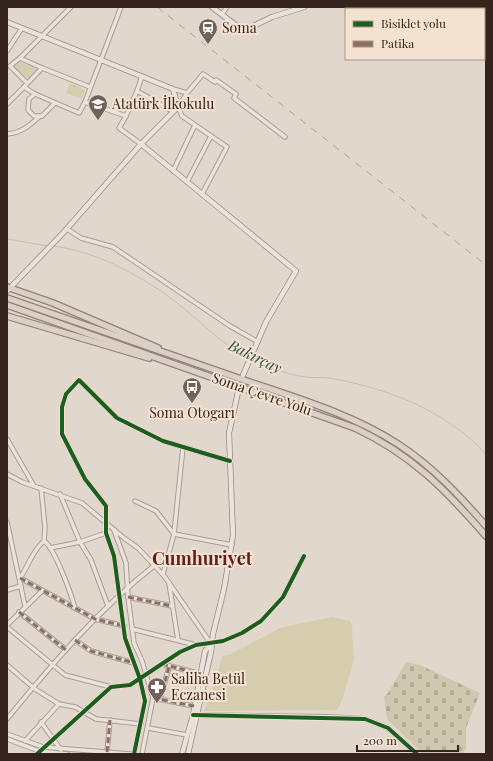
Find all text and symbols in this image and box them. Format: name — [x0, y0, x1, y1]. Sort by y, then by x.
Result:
legend — [345, 8, 485, 60]
text: Bisiklet yolu — [381, 15, 446, 31]
station icon: Soma — [197, 17, 219, 45]
place label: Soma — [222, 18, 257, 37]
text: Patika — [381, 35, 414, 51]
school or university icon: Atatürk İlkokulu — [87, 93, 109, 121]
place label: Atatürk İlkokulu — [111, 94, 214, 113]
water label: Bakırçay — [224, 334, 286, 378]
street label: Soma Çevre Yolu — [210, 368, 315, 420]
bus stop icon: Soma Otogarı — [181, 376, 203, 404]
place label: Soma Otogarı — [149, 403, 235, 422]
district label: Cumhuriyet — [152, 546, 253, 570]
place label: Saliha Betül Eczanesi — [171, 669, 245, 704]
pharmacy icon: Saliha Betül Eczanesi — [146, 676, 168, 704]
scale bar — [357, 727, 458, 753]
text: 200 m — [363, 732, 397, 748]

